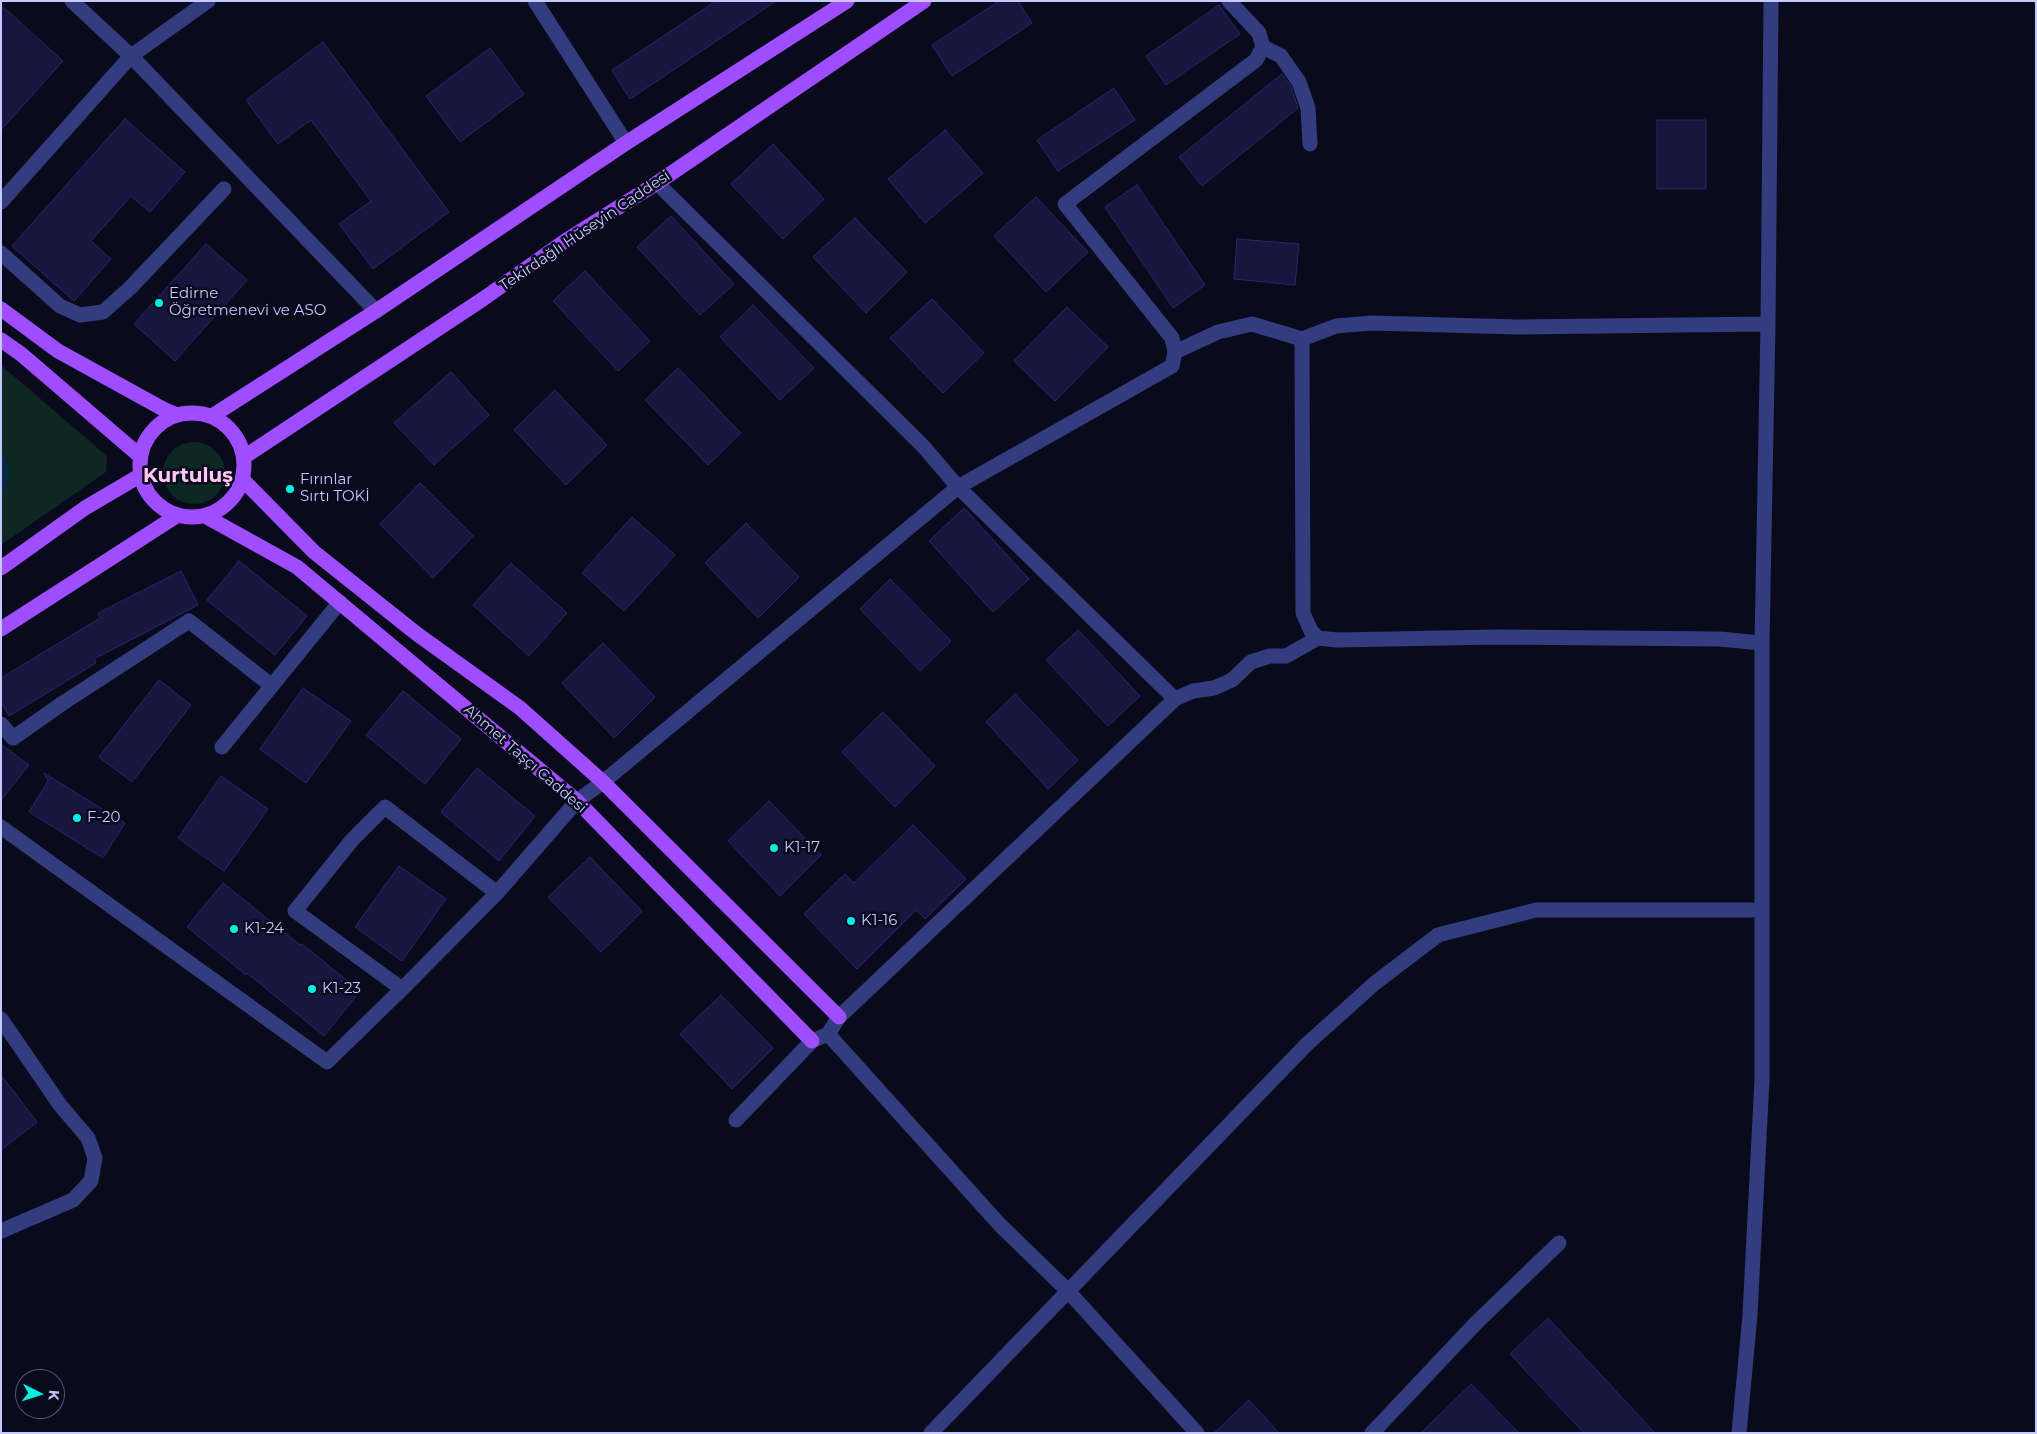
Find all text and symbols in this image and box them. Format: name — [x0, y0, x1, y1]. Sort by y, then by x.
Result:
street label: Tekirdağlı Hüseyin Caddesi — [496, 167, 674, 295]
place label: Edirne Öğretmenevi ve ASO — [169, 285, 326, 320]
marker: Edirne Öğretmenevi ve ASO — [153, 297, 165, 309]
district label: Kurtuluş — [143, 464, 233, 488]
place label: Fırınlar Sırtı TOKİ — [300, 471, 370, 506]
marker: Fırınlar Sırtı TOKİ — [284, 483, 296, 495]
street label: Ahmet Taşçı Caddesi — [460, 701, 590, 817]
place label: F-20 — [87, 809, 120, 827]
marker: F-20 — [71, 812, 83, 824]
place label: K1-17 — [784, 839, 820, 857]
marker: K1-17 — [768, 842, 780, 854]
place label: K1-16 — [861, 912, 897, 930]
marker: K1-16 — [845, 915, 857, 927]
place label: K1-24 — [244, 920, 284, 938]
marker: K1-24 — [228, 923, 240, 935]
place label: K1-23 — [322, 980, 361, 998]
marker: K1-23 — [306, 983, 318, 995]
north arrow — [15, 1369, 65, 1419]
text: K — [45, 1389, 63, 1401]

